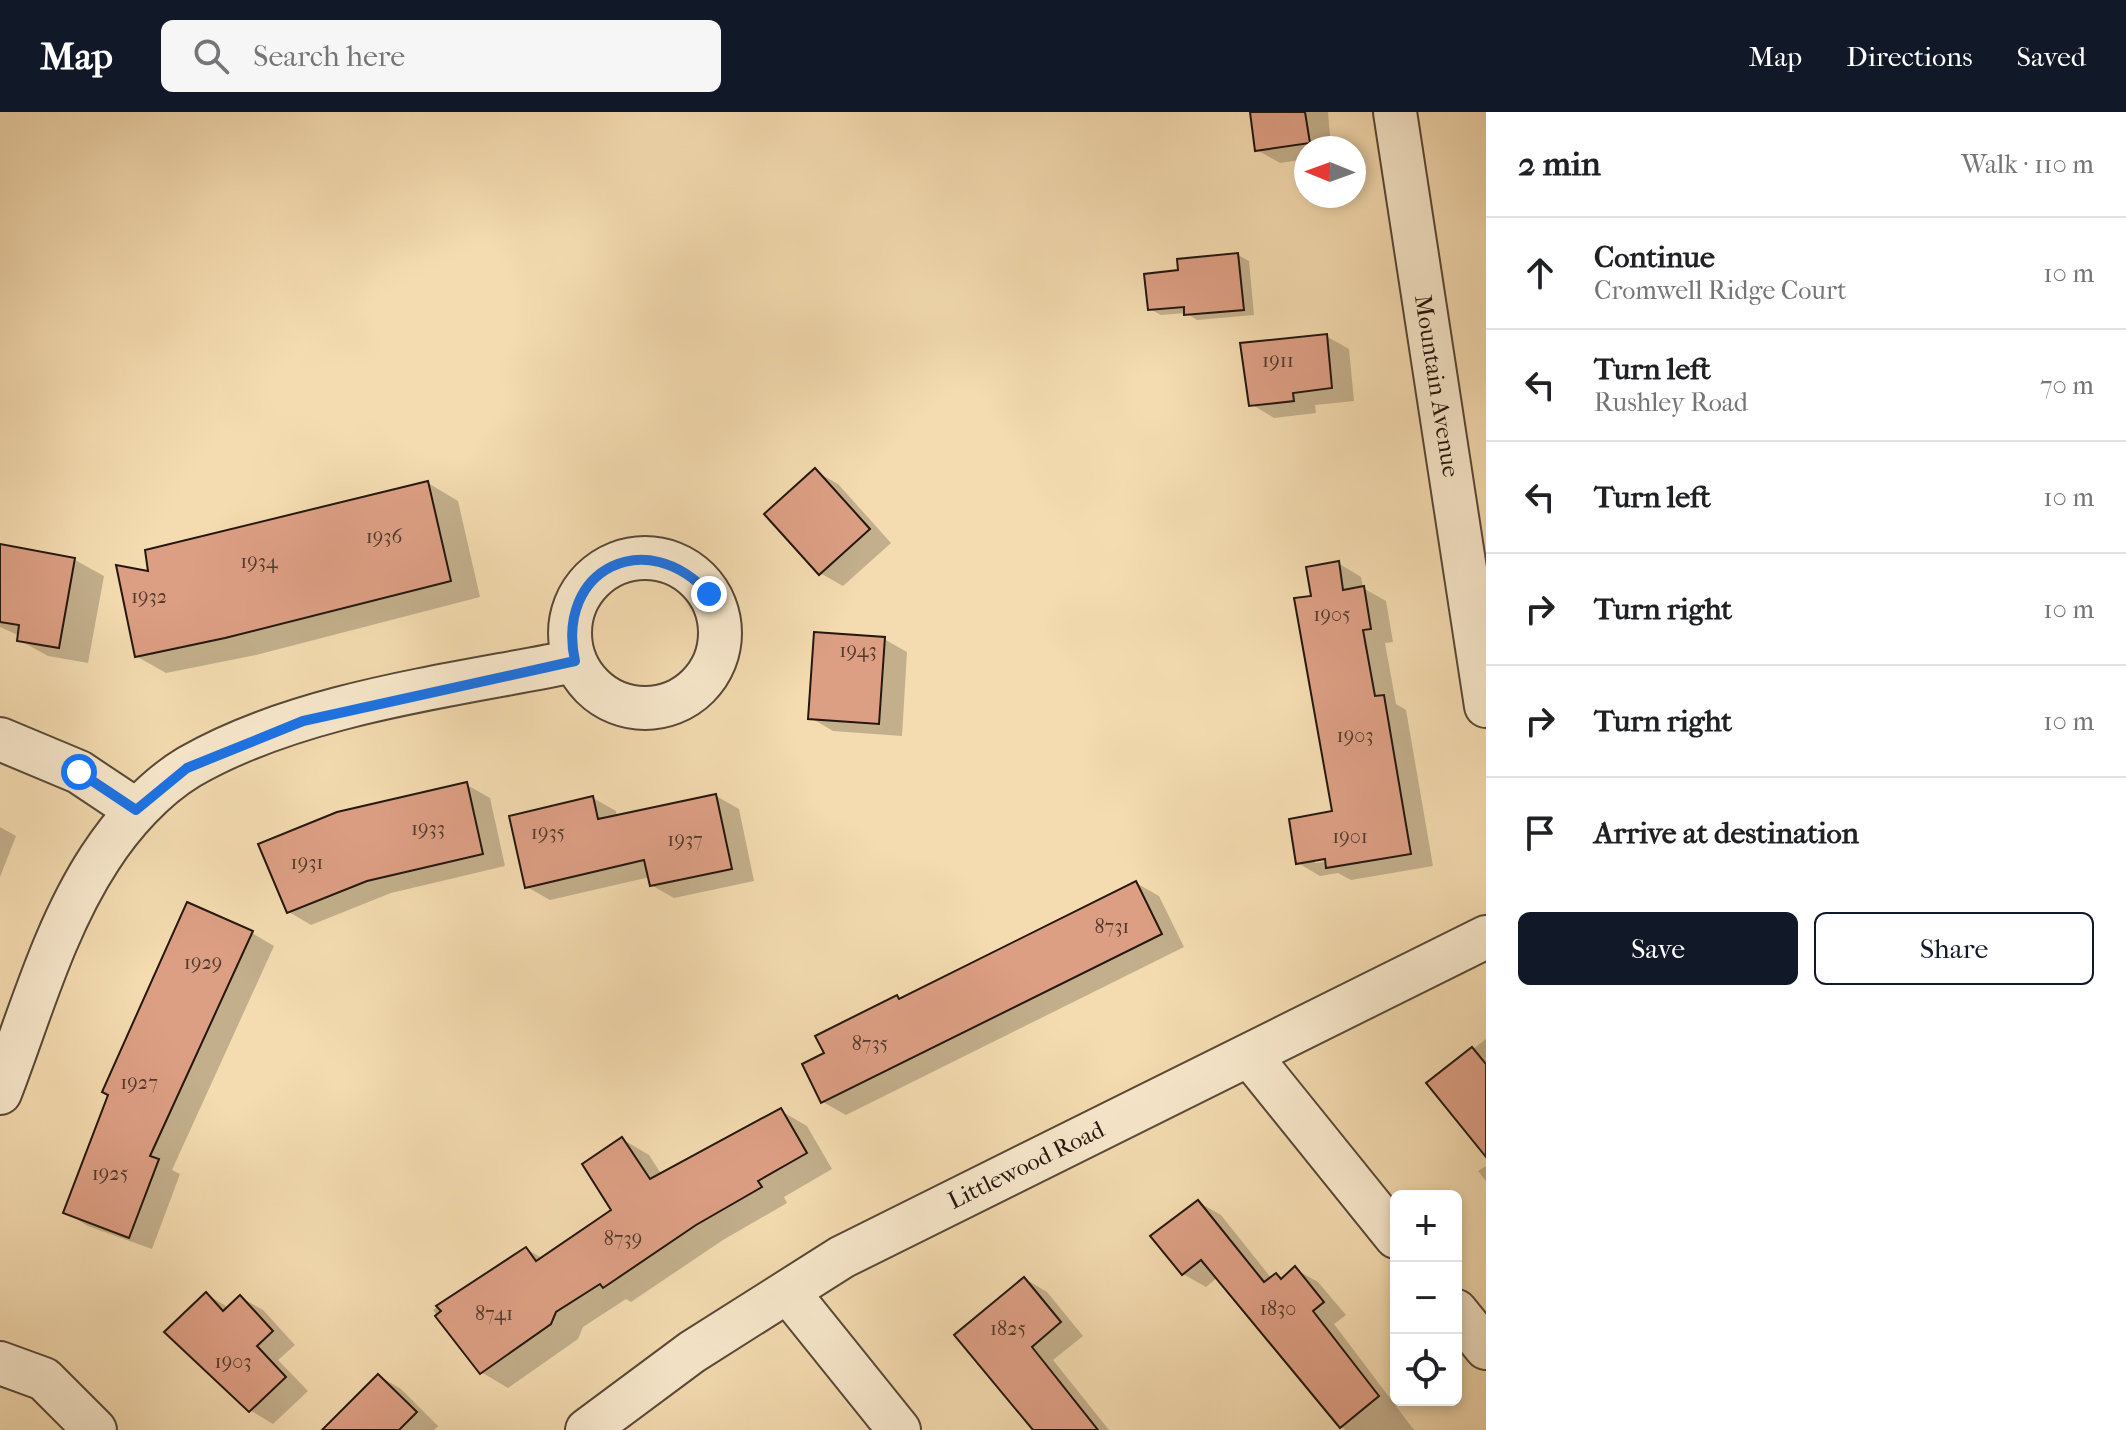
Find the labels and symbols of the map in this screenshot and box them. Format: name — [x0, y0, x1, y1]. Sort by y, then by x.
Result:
north arrow — [1294, 136, 1366, 208]
street label: Mountain Avenue — [1409, 293, 1465, 479]
house number: 1911 — [1262, 349, 1294, 372]
house number: 1936 — [366, 525, 402, 548]
house number: 1934 — [240, 550, 279, 573]
route end — [691, 576, 727, 612]
house number: 1932 — [131, 585, 167, 608]
house number: 1905 — [1313, 603, 1351, 626]
house number: 1943 — [839, 639, 877, 662]
house number: 1903 — [1337, 724, 1373, 747]
route start — [61, 754, 97, 790]
house number: 1933 — [411, 817, 445, 840]
house number: 1935 — [531, 821, 565, 844]
house number: 1901 — [1332, 825, 1368, 848]
house number: 1937 — [667, 828, 703, 851]
house number: 1931 — [291, 851, 323, 874]
house number: 8731 — [1094, 915, 1130, 938]
house number: 1929 — [184, 951, 222, 974]
house number: 8735 — [852, 1032, 888, 1055]
house number: 1927 — [120, 1071, 158, 1094]
street label: Littlewood Road — [943, 1115, 1109, 1215]
house number: 1925 — [92, 1162, 128, 1185]
house number: 8739 — [604, 1227, 642, 1250]
house number: 1830 — [1260, 1297, 1296, 1320]
house number: 8741 — [475, 1302, 513, 1325]
house number: 1825 — [990, 1317, 1026, 1340]
house number: 1903 — [215, 1350, 251, 1373]

